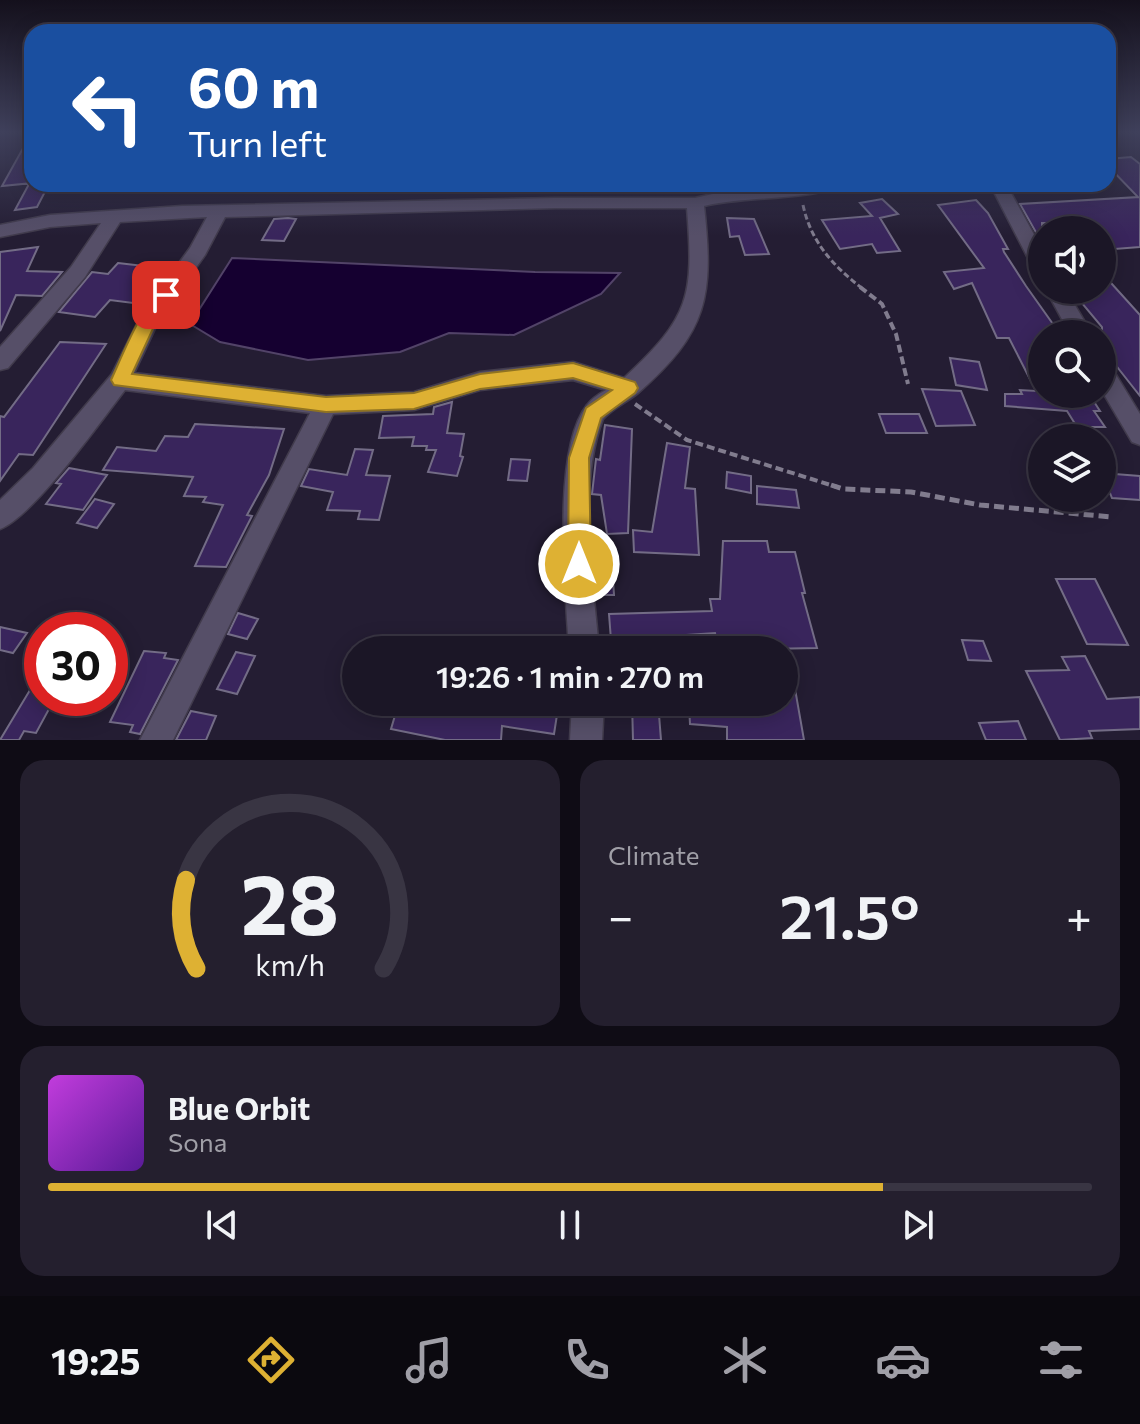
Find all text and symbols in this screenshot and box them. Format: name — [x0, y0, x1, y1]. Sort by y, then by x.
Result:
text: 60 m — [188, 51, 319, 120]
icon: left — [56, 56, 160, 160]
text: Turn left — [188, 120, 327, 164]
map controls — [1028, 216, 1116, 512]
button: sound — [1028, 216, 1116, 304]
pin — [132, 261, 200, 329]
icon: arrive — [144, 273, 188, 317]
button: search — [1028, 320, 1116, 408]
button: layers — [1028, 424, 1116, 512]
position arrow — [537, 522, 621, 606]
speed limit sign: 30 — [24, 612, 128, 716]
text: 19:26 · 1 min · 270 m — [436, 657, 704, 694]
text: Climate — [608, 839, 700, 870]
text: 28 — [241, 850, 339, 952]
text: 21.5° — [779, 878, 920, 951]
text: − — [608, 888, 633, 942]
text: + — [1066, 888, 1092, 942]
text: km/h — [255, 947, 325, 982]
text: Blue Orbit — [168, 1089, 310, 1126]
text: Sona — [168, 1126, 227, 1157]
icon: previous — [200, 1203, 244, 1247]
icon: pause — [548, 1203, 592, 1247]
icon: next — [896, 1203, 940, 1247]
icon: directions — [243, 1332, 299, 1388]
icon: music — [401, 1332, 457, 1388]
icon: phone — [559, 1332, 615, 1388]
icon: climate — [717, 1332, 773, 1388]
icon: car — [875, 1332, 931, 1388]
icon: filters — [1033, 1332, 1089, 1388]
text: 19:25 — [51, 1338, 141, 1382]

